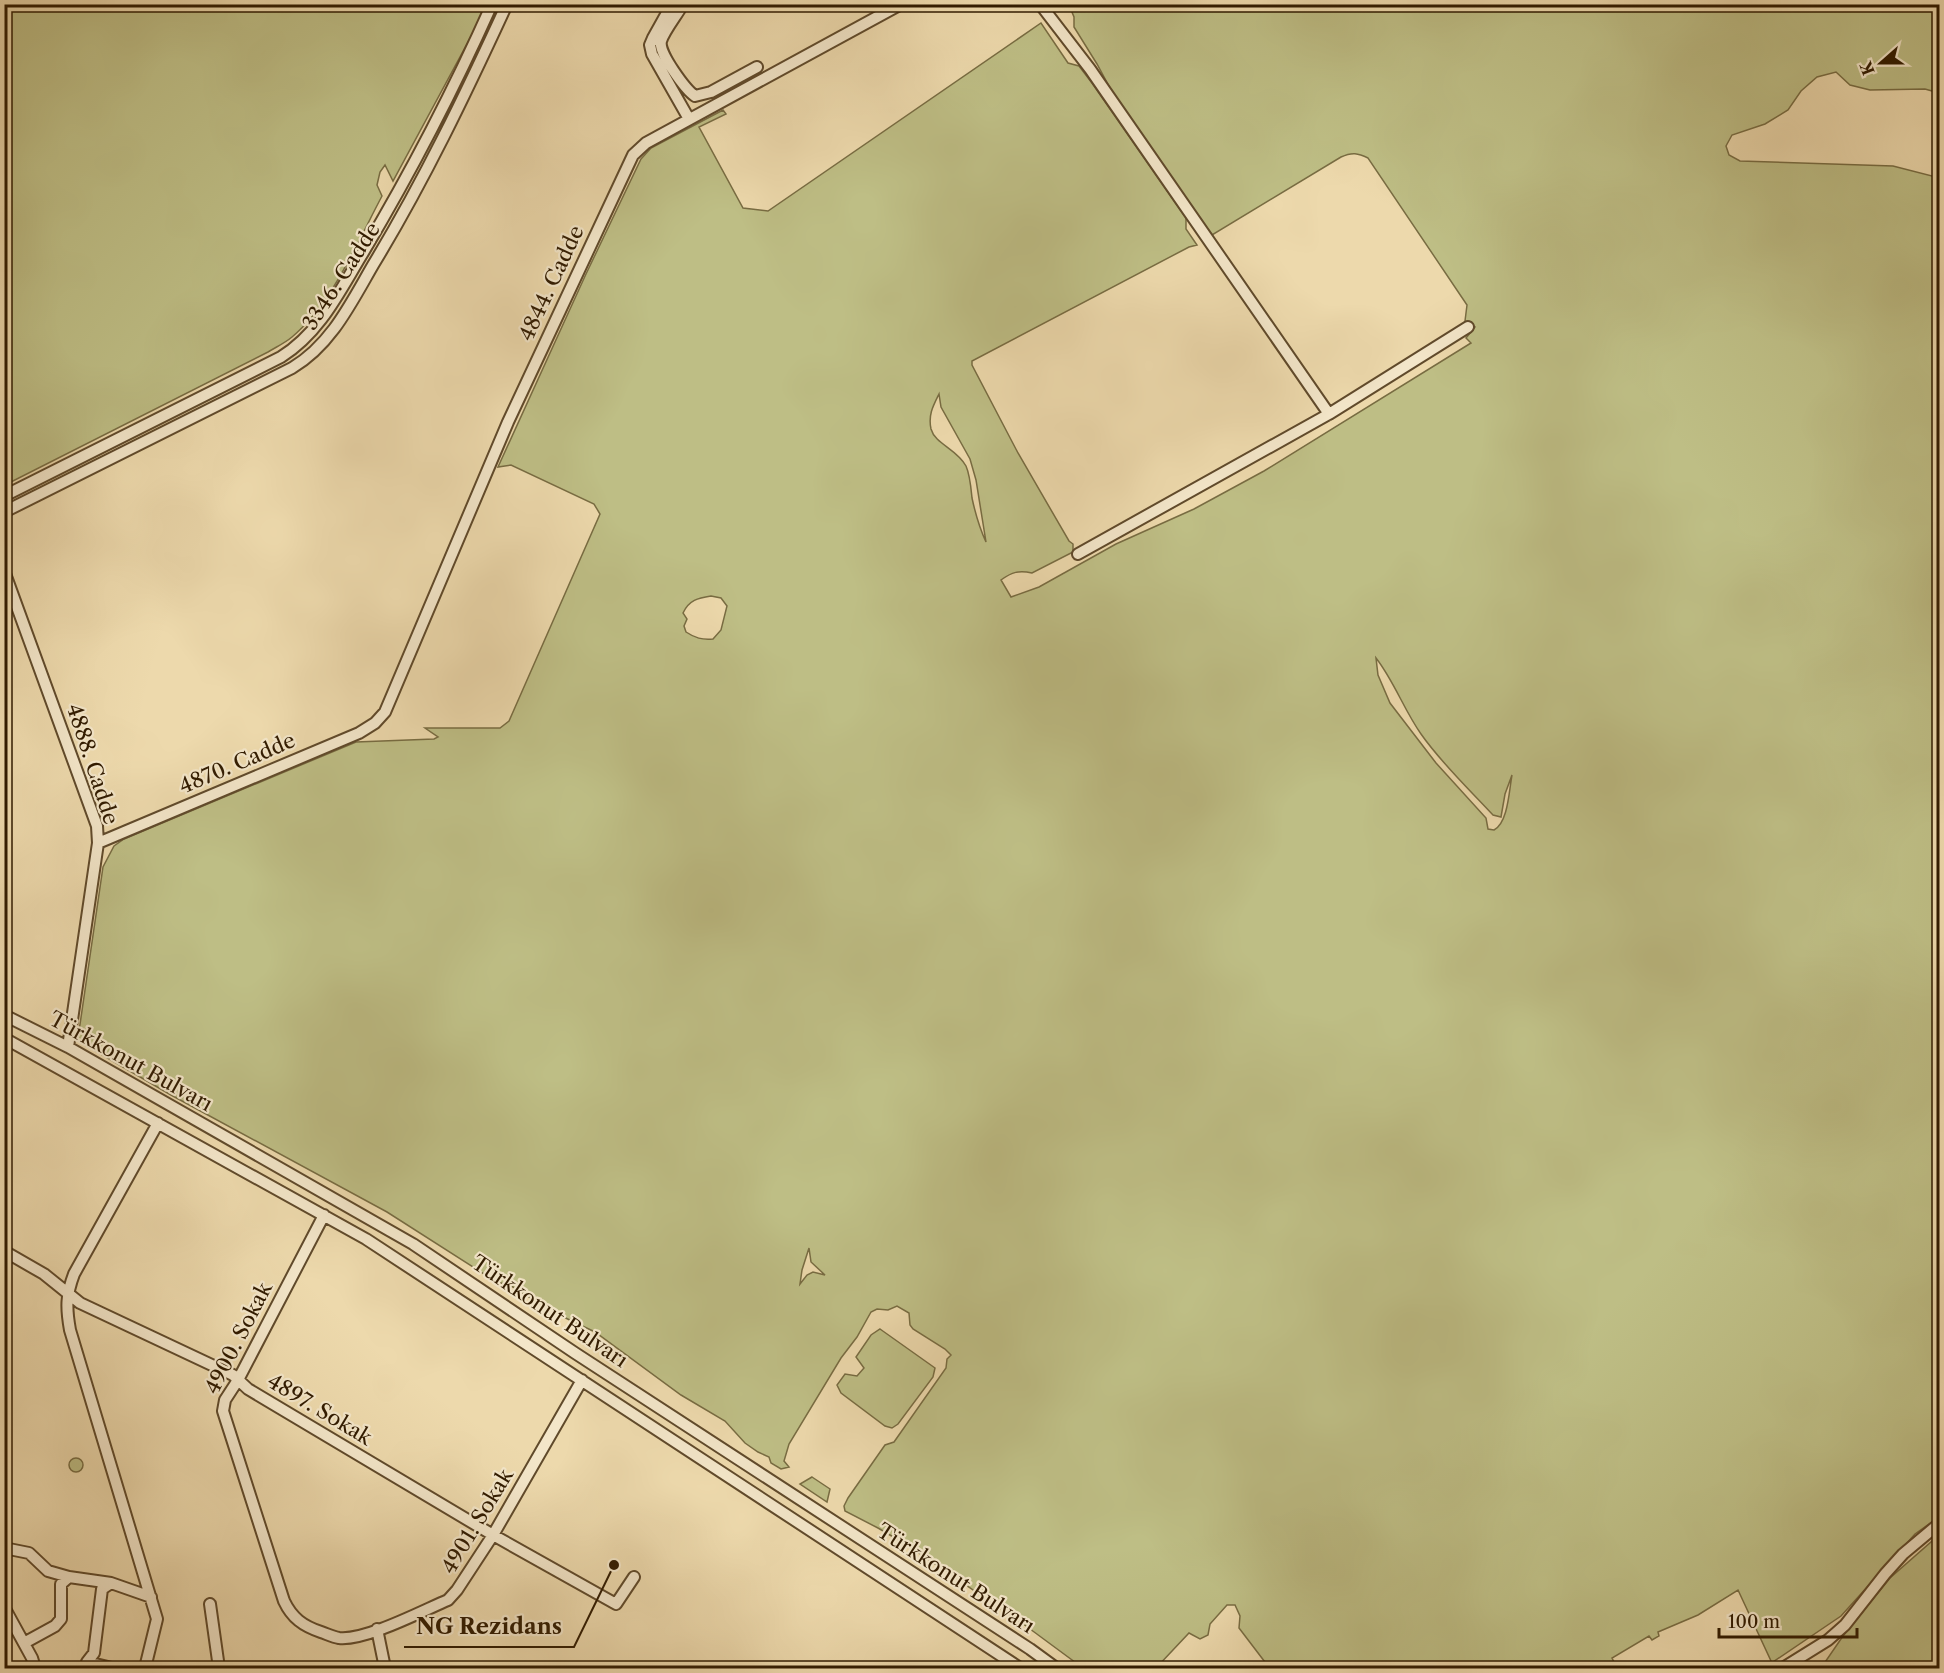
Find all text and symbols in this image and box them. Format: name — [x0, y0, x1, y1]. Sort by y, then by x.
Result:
north arrow — [1851, 33, 1911, 93]
text: K — [1855, 58, 1879, 78]
street label: 3346. Cadde — [297, 218, 385, 334]
street label: 4844. Cadde — [513, 221, 589, 345]
street label: 4888. Cadde — [62, 701, 124, 827]
street label: 4870. Cadde — [175, 727, 299, 799]
street label: Türkkonut Bulvarı — [45, 1006, 217, 1116]
street label: Türkkonut Bulvarı — [467, 1250, 633, 1372]
street label: 4900. Sokak — [199, 1277, 277, 1398]
street label: 4897. Sokak — [263, 1368, 378, 1450]
street label: 4901. Sokak — [436, 1463, 519, 1578]
street label: Türkkonut Bulvarı — [873, 1518, 1039, 1638]
scale bar — [1719, 1601, 1857, 1639]
callout: NG Rezidans — [404, 1607, 574, 1647]
text: 100 m — [1728, 1611, 1780, 1633]
text: NG Rezidans — [416, 1613, 562, 1640]

